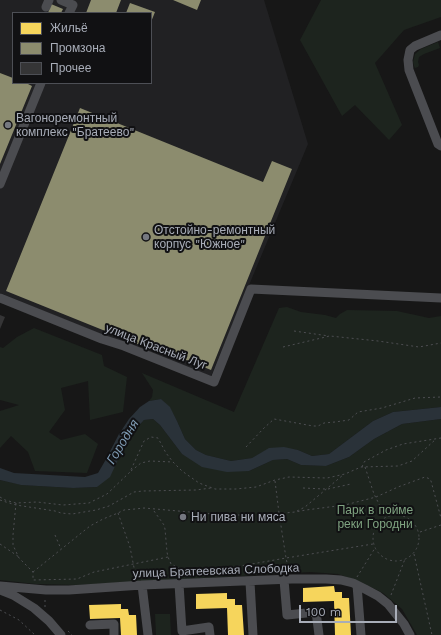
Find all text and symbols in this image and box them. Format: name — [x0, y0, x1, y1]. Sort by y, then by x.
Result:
legend — [12, 12, 152, 84]
text: Жильё — [50, 21, 88, 35]
text: Промзона — [50, 41, 105, 55]
text: Прочее — [50, 61, 91, 75]
place label: Вагоноремонтный комплекс "Братеево" — [16, 111, 134, 139]
marker: Вагоноремонтный комплекс "Братеево" — [3, 120, 13, 130]
place label: Отстойно-ремонтный корпус "Южное" — [154, 223, 275, 251]
marker: Отстойно-ремонтный корпус "Южное" — [141, 232, 151, 242]
street label: улица Красный Луг — [103, 321, 209, 373]
water label: Городня — [104, 417, 142, 467]
park label: Парк в пойме реки Городни — [337, 503, 413, 531]
place label: Ни пива ни мяса — [191, 510, 286, 524]
marker: Ни пива ни мяса — [178, 512, 188, 522]
street label: улица Братеевская Слободка — [132, 561, 300, 581]
scale bar — [301, 597, 399, 623]
text: 100 m — [306, 605, 341, 619]

